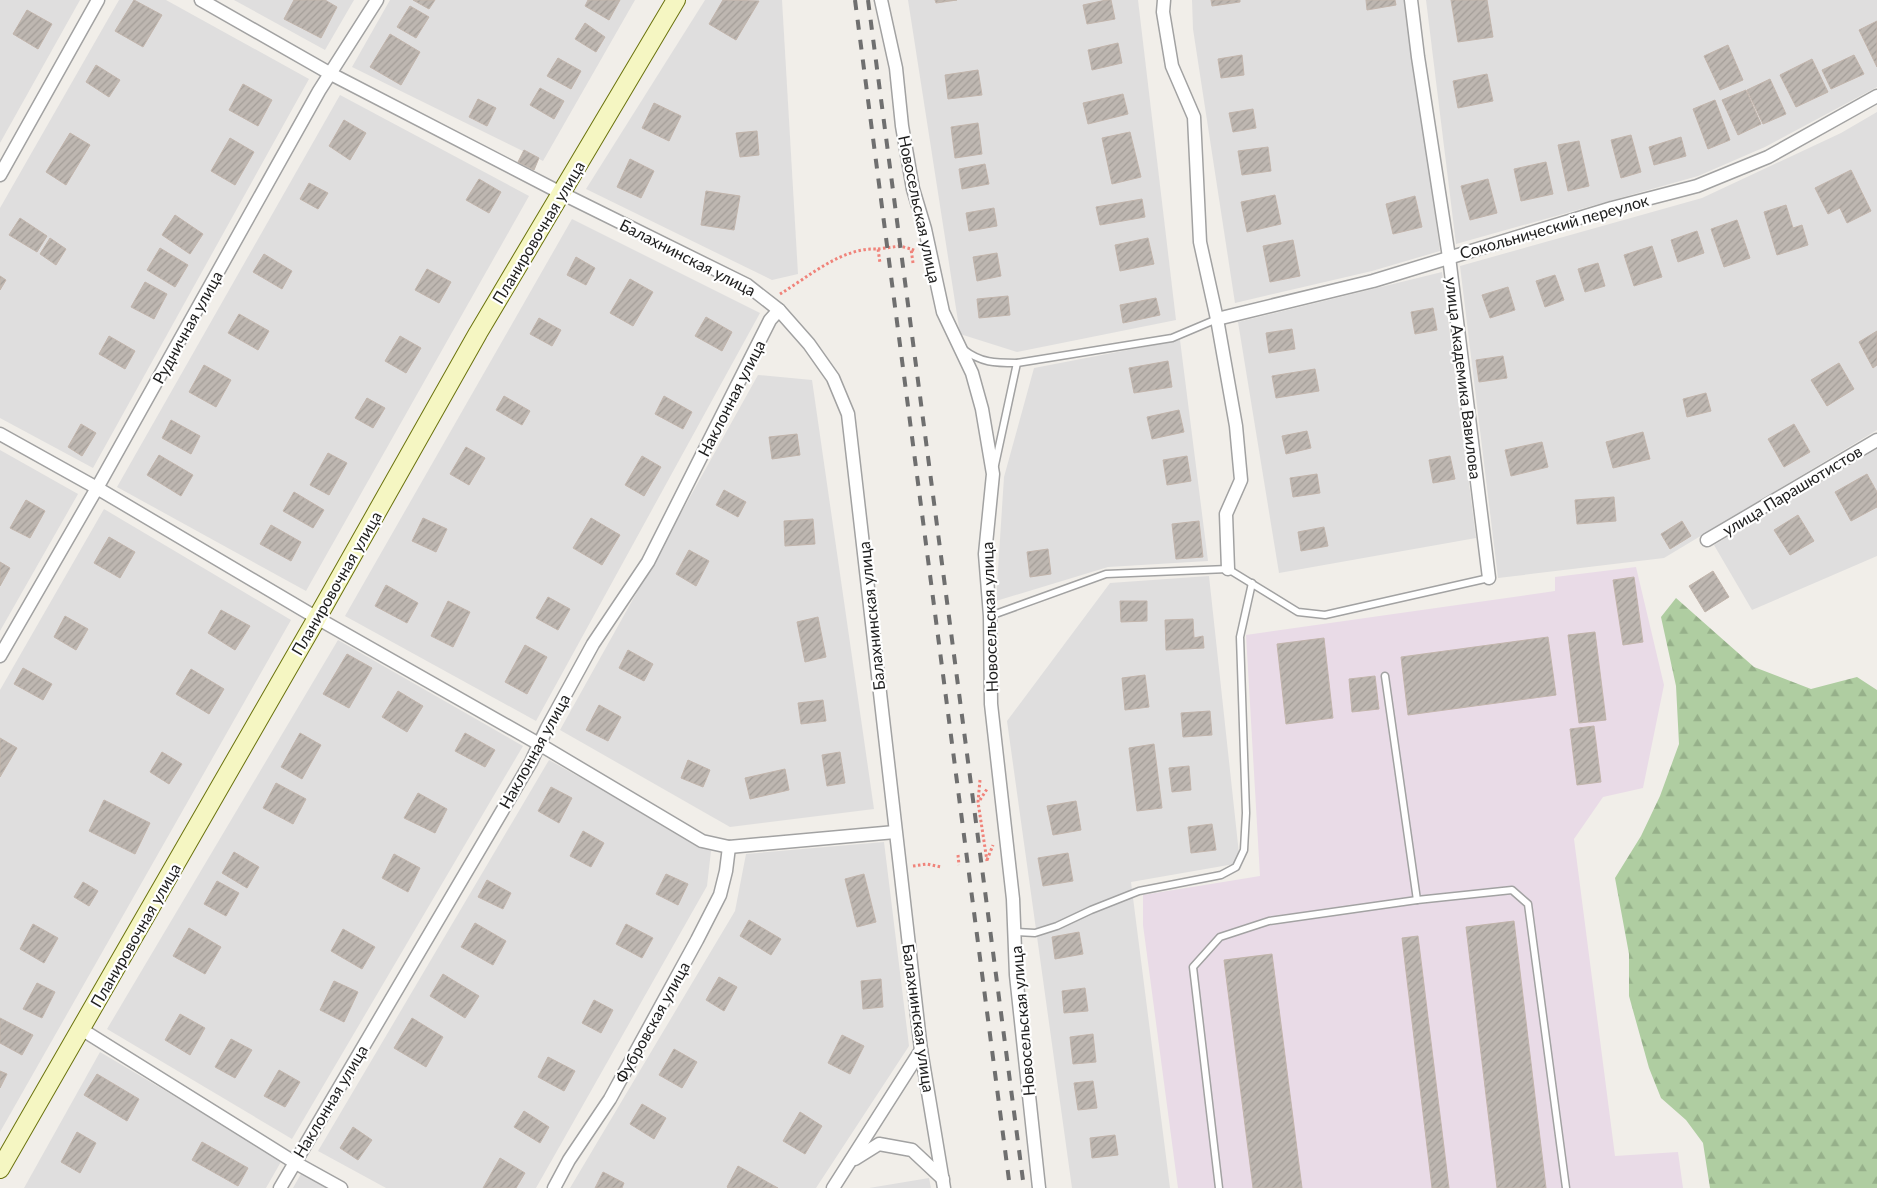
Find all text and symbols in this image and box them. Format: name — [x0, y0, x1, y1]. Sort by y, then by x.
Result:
street label: Новосельская улица — [895, 133, 945, 285]
street label: Планировочная улица — [488, 157, 588, 307]
street label: Сокольнический переулок — [1457, 190, 1651, 262]
street label: Балахнинская улица — [617, 215, 759, 299]
street label: Рудничная улица — [148, 267, 226, 387]
street label: улица Академика Вавилова — [1442, 276, 1486, 480]
street label: Наклонная улица — [693, 337, 769, 459]
street label: улица Парашютистов — [1719, 441, 1865, 539]
street label: Планировочная улица — [287, 508, 385, 658]
street label: Балахнинская улица — [854, 540, 888, 692]
street label: Новосельская улица — [977, 541, 1001, 693]
street label: Наклонная улица — [495, 690, 573, 812]
street label: Планировочная улица — [86, 860, 184, 1010]
street label: Балахнинская улица — [899, 942, 939, 1094]
street label: Новосельская улица — [1006, 945, 1038, 1097]
street label: Фубровская улица — [611, 958, 693, 1086]
street label: Наклонная улица — [289, 1041, 371, 1161]

